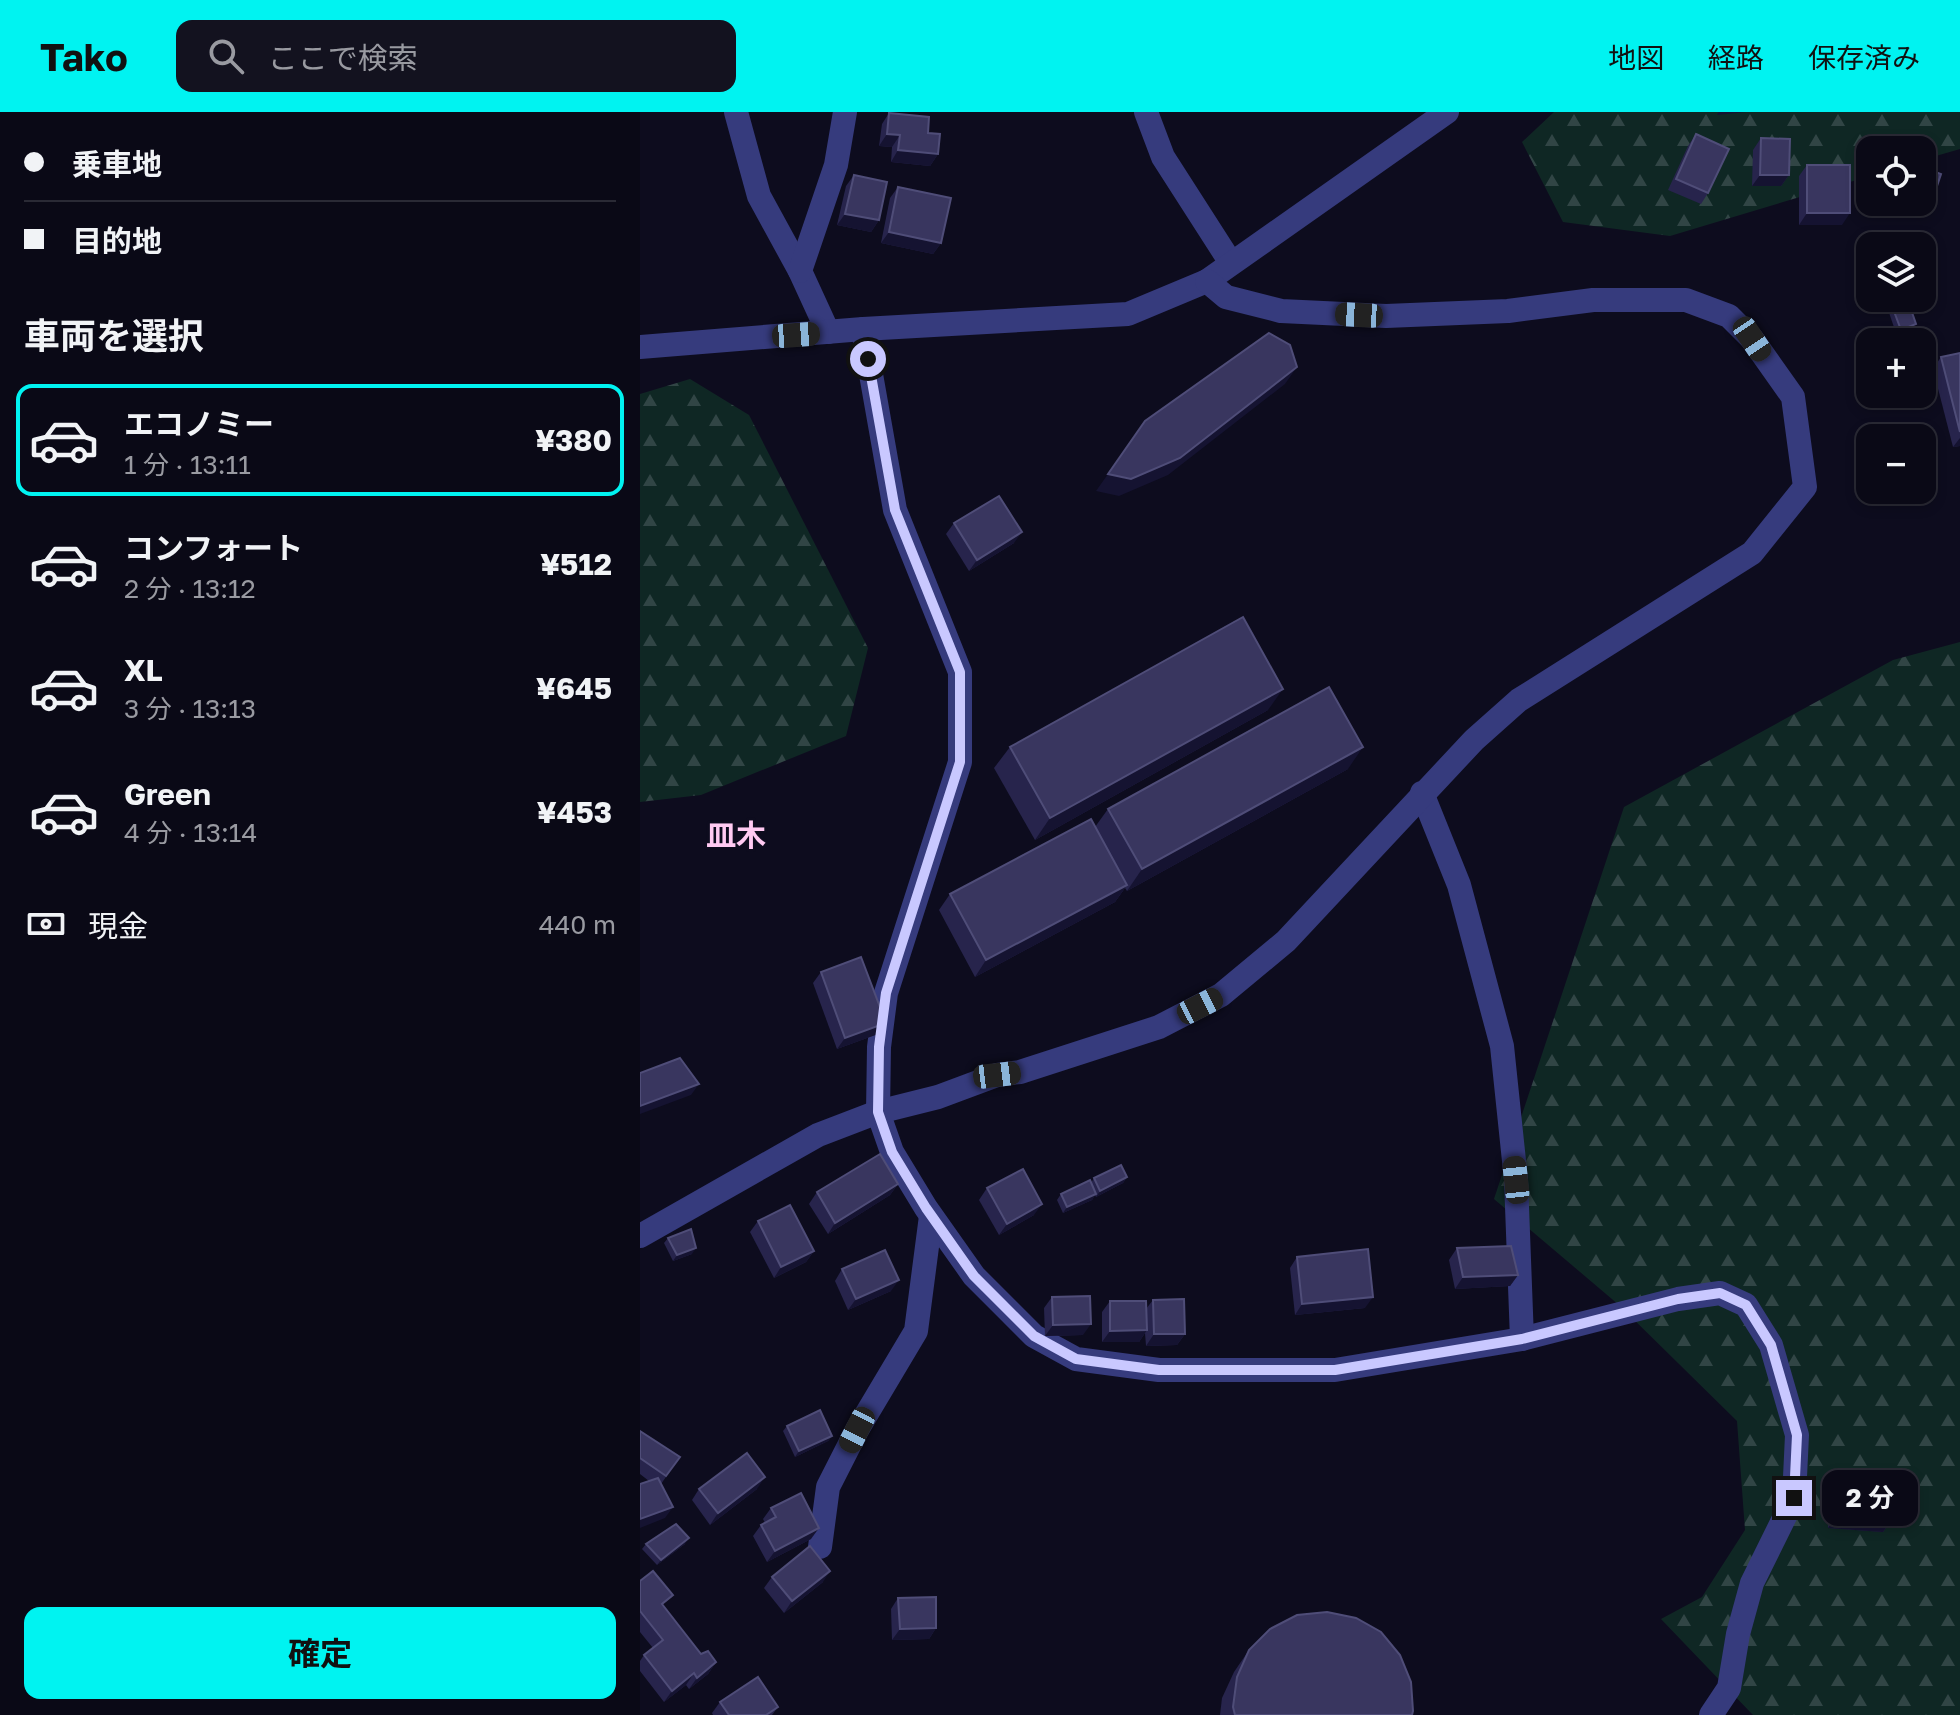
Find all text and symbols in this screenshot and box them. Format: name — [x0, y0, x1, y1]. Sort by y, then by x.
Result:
search box — [176, 20, 736, 92]
text: Tako — [40, 34, 128, 79]
icon: search — [204, 34, 248, 78]
text: ここで検索 — [268, 40, 418, 76]
text: 地図 — [1608, 41, 1664, 74]
text: 経路 — [1708, 41, 1764, 74]
text: 保存済み — [1808, 41, 1920, 74]
map controls — [1856, 136, 1936, 504]
button: locate — [1856, 136, 1936, 216]
text: 乗車地 — [72, 146, 162, 182]
text: 目的地 — [72, 223, 162, 259]
button: layers — [1856, 232, 1936, 312]
car — [1334, 302, 1384, 328]
car — [1729, 312, 1775, 366]
text: 車両を選択 — [24, 314, 204, 357]
car — [771, 321, 821, 349]
button: + — [1856, 328, 1936, 408]
route start — [850, 341, 886, 377]
icon: car — [28, 404, 100, 476]
text: エコノミー — [124, 406, 274, 442]
text: ¥380 — [535, 422, 612, 458]
button: − — [1856, 424, 1936, 504]
text: 1 分 · 13:11 — [124, 449, 251, 480]
icon: car — [28, 528, 100, 600]
text: コンフォート — [124, 530, 303, 566]
text: ¥512 — [540, 546, 612, 582]
text: 2 分 · 13:12 — [124, 573, 256, 604]
icon: car — [28, 652, 100, 724]
text: XL — [124, 652, 163, 688]
text: ¥645 — [536, 670, 612, 706]
text: 3 分 · 13:13 — [124, 693, 256, 724]
icon: car — [28, 776, 100, 848]
text: Green — [124, 776, 211, 812]
text: ¥453 — [537, 794, 612, 830]
text: 4 分 · 13:14 — [124, 817, 257, 848]
district label: 皿木 — [706, 817, 766, 853]
icon: cash — [24, 902, 68, 946]
text: 現金 — [88, 908, 148, 944]
text: 440 m — [539, 909, 616, 940]
car — [1173, 984, 1227, 1028]
car — [972, 1060, 1022, 1090]
car — [1502, 1155, 1530, 1205]
car — [835, 1403, 879, 1457]
callout: 2 分 — [1822, 1470, 1918, 1526]
route end — [1776, 1480, 1812, 1516]
text: 2 分 — [1846, 1482, 1894, 1513]
button: 確定 — [24, 1607, 616, 1699]

